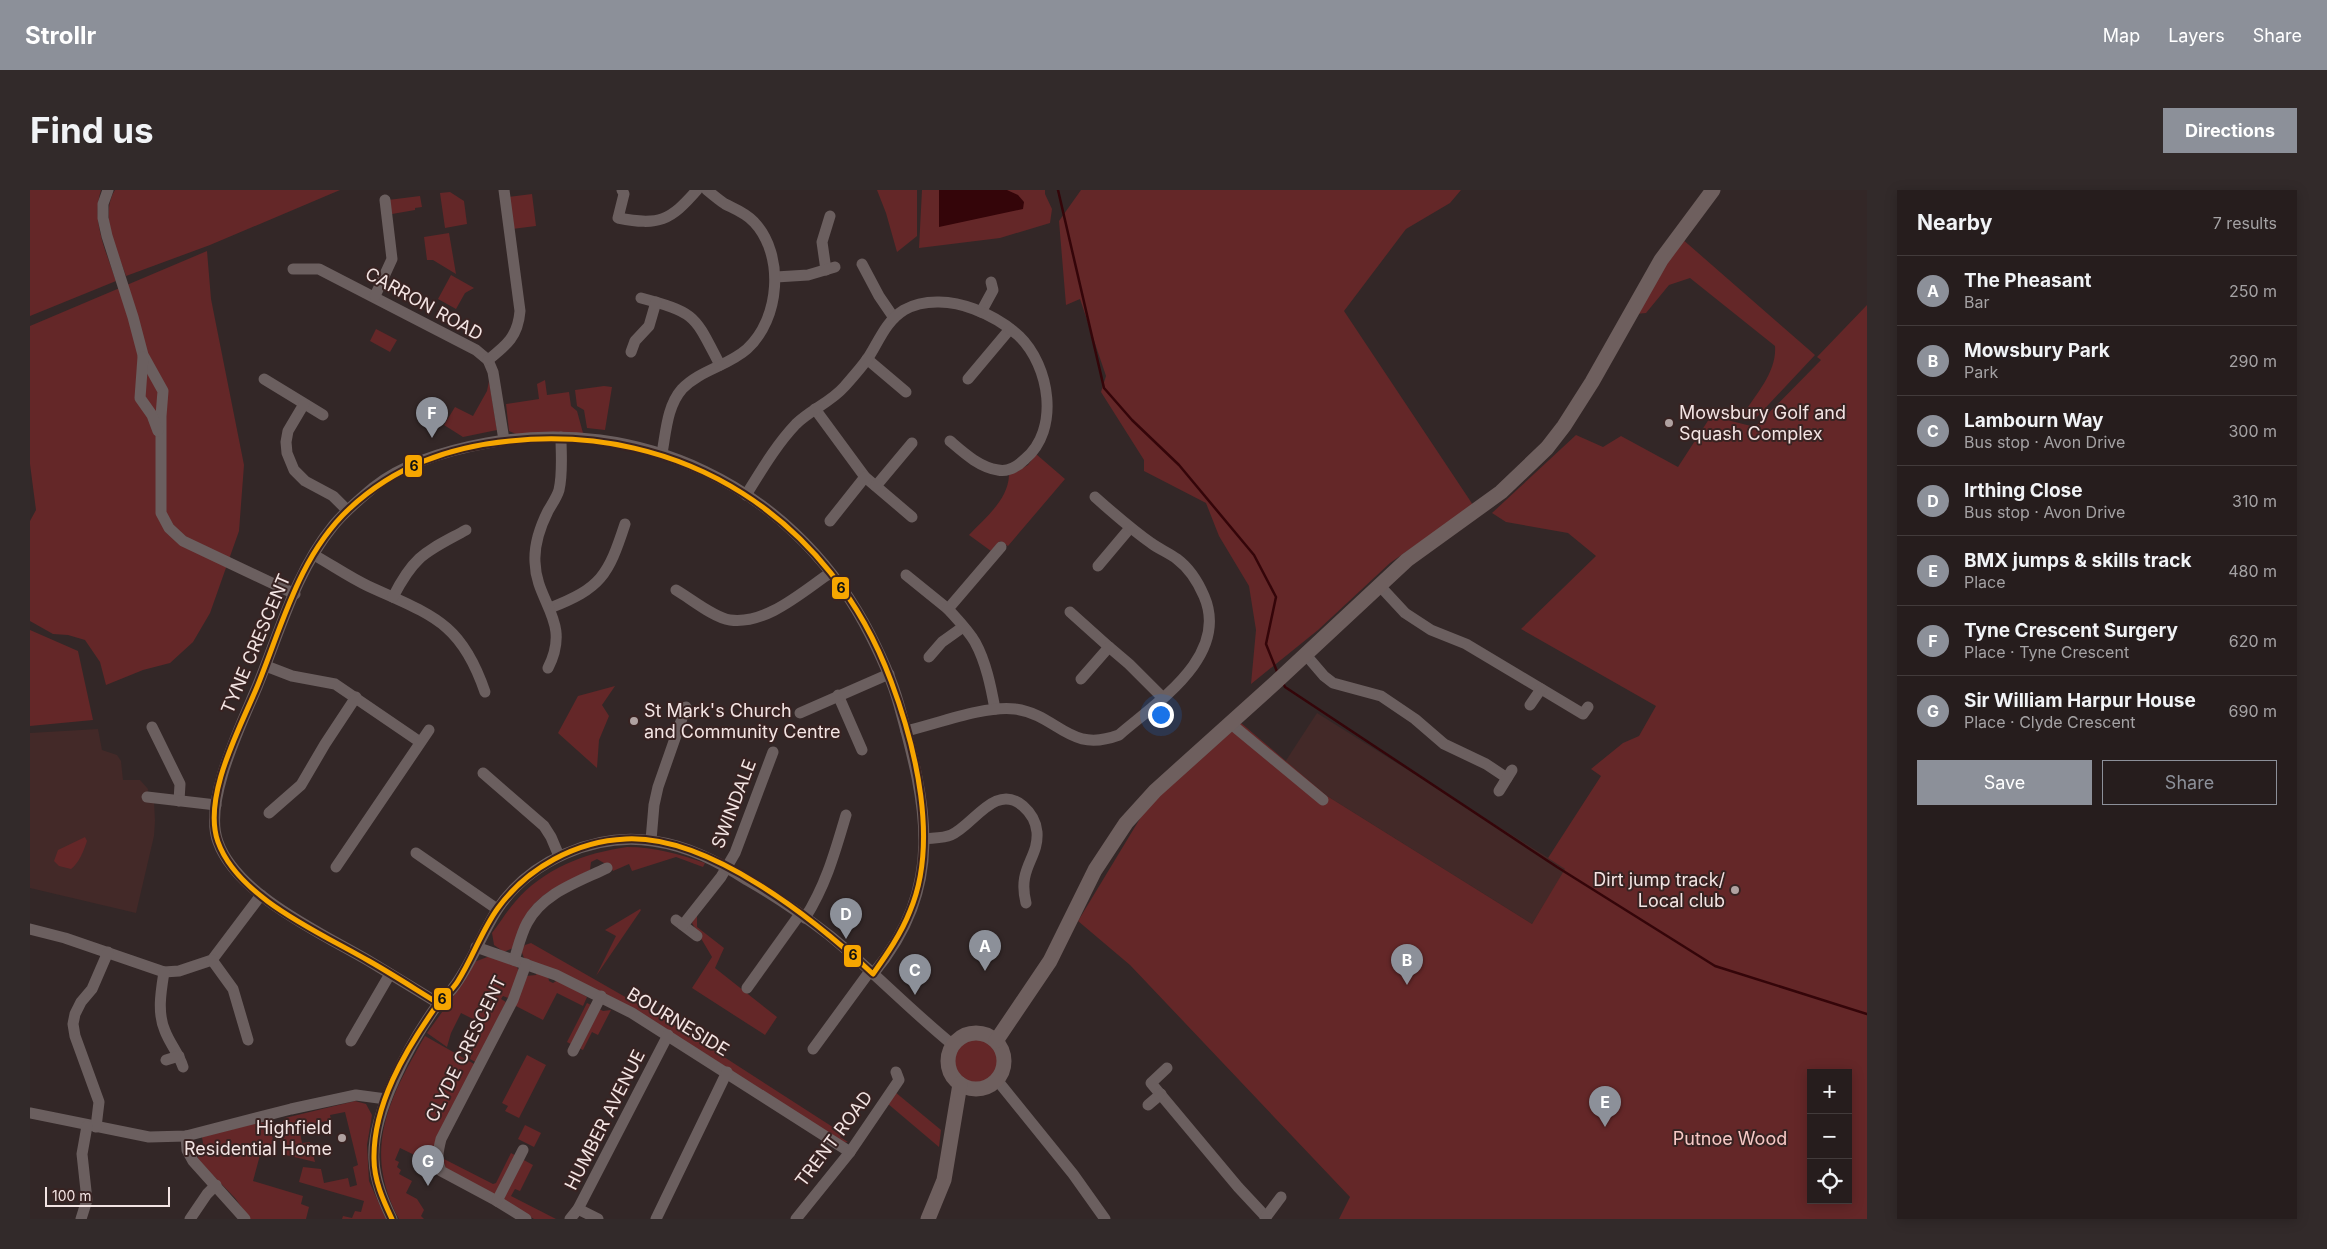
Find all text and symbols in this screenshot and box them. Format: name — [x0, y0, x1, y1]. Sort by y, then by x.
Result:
text: Strollr — [25, 21, 96, 50]
text: Map — [2103, 25, 2140, 46]
text: Layers — [2168, 25, 2225, 46]
text: Share — [2253, 25, 2302, 46]
button: Directions — [2163, 108, 2297, 153]
text: Find us — [30, 109, 154, 151]
text: Nearby — [1917, 210, 1992, 235]
text: 7 results — [2213, 213, 2277, 233]
street label: CARRON ROAD — [362, 263, 487, 344]
text: The Pheasant — [1964, 269, 2091, 292]
text: A — [1927, 281, 1939, 301]
text: 250 m — [2229, 281, 2277, 301]
text: Bar — [1964, 292, 1989, 312]
text: Mowsbury Park — [1964, 339, 2110, 362]
text: B — [1928, 351, 1938, 371]
text: 290 m — [2229, 351, 2277, 371]
text: Park — [1964, 362, 1998, 382]
pin: F — [416, 397, 448, 438]
place label: Mowsbury Golf and Squash Complex — [1679, 402, 1846, 444]
text: Lambourn Way — [1964, 409, 2104, 432]
marker: Mowsbury Golf and Squash Complex — [1663, 417, 1675, 429]
text: C — [1927, 421, 1939, 441]
text: 300 m — [2228, 421, 2277, 441]
text: Bus stop · Avon Drive — [1964, 432, 2125, 452]
line badge: 6 — [404, 454, 423, 478]
text: 6 — [409, 457, 419, 474]
text: Irthing Close — [1964, 479, 2083, 502]
text: D — [1927, 491, 1939, 511]
text: 310 m — [2232, 491, 2277, 511]
text: Bus stop · Avon Drive — [1964, 502, 2125, 522]
text: BMX jumps & skills track — [1964, 549, 2191, 572]
text: E — [1928, 561, 1938, 581]
text: 480 m — [2228, 561, 2277, 581]
street label: TYNE CRESCENT — [217, 571, 294, 717]
text: Place — [1964, 572, 2006, 592]
line badge: 6 — [831, 576, 850, 600]
text: 6 — [836, 579, 846, 596]
text: Tyne Crescent Surgery — [1964, 619, 2178, 642]
text: F — [1928, 631, 1938, 651]
text: 620 m — [2229, 631, 2277, 651]
text: Place · Tyne Crescent — [1964, 642, 2129, 662]
text: Sir William Harpur House — [1964, 689, 2196, 712]
place label: St Mark's Church and Community Centre — [644, 700, 841, 742]
text: G — [1927, 701, 1939, 721]
text: 690 m — [2229, 701, 2277, 721]
your location — [1148, 702, 1174, 728]
text: Place · Clyde Crescent — [1964, 712, 2135, 732]
marker: St Mark's Church and Community Centre — [628, 715, 640, 727]
street label: SWINDALE — [707, 756, 760, 851]
button: Save — [1917, 760, 2092, 805]
button: Share — [2102, 760, 2277, 805]
place label: Dirt jump track/ Local club — [1593, 869, 1726, 911]
marker: Dirt jump track/ Local club — [1729, 884, 1741, 896]
pin: D — [830, 898, 862, 939]
pin: A — [969, 930, 1001, 971]
line badge: 6 — [843, 944, 862, 968]
pin: B — [1391, 944, 1423, 985]
text: 6 — [848, 946, 858, 963]
pin: C — [899, 954, 931, 995]
street label: CLYDE CRESCENT — [421, 972, 510, 1125]
street label: BOURNESIDE — [624, 983, 733, 1060]
line badge: 6 — [433, 987, 452, 1011]
text: 6 — [437, 990, 447, 1007]
street label: HUMBER AVENUE — [560, 1046, 649, 1193]
map controls — [1807, 1069, 1852, 1204]
button: + — [1807, 1069, 1852, 1114]
pin: E — [1589, 1086, 1621, 1127]
street label: TRENT ROAD — [791, 1087, 876, 1191]
button: − — [1807, 1114, 1852, 1159]
place label: Highfield Residential Home — [184, 1117, 332, 1159]
park label: Putnoe Wood — [1673, 1128, 1787, 1149]
marker: Highfield Residential Home — [336, 1132, 348, 1144]
pin: G — [412, 1145, 444, 1186]
button: locate — [1807, 1159, 1852, 1204]
scale bar — [45, 1184, 170, 1207]
text: 100 m — [52, 1187, 92, 1204]

